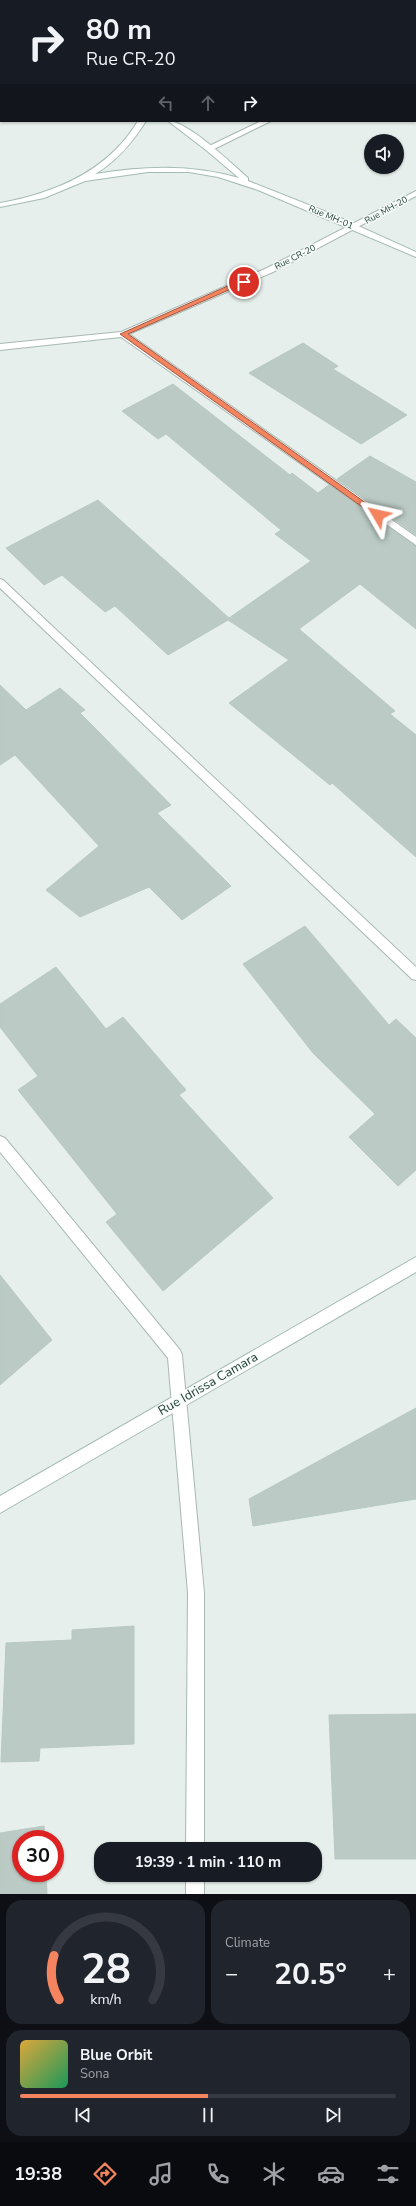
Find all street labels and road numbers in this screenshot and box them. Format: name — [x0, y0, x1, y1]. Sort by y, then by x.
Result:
street label: Rue MH-20 — [362, 193, 410, 227]
street label: Rue MH-01 — [307, 202, 355, 232]
street label: Rue CR-20 — [272, 242, 318, 272]
street label: Rue Idrissa Camara — [155, 1348, 261, 1420]

